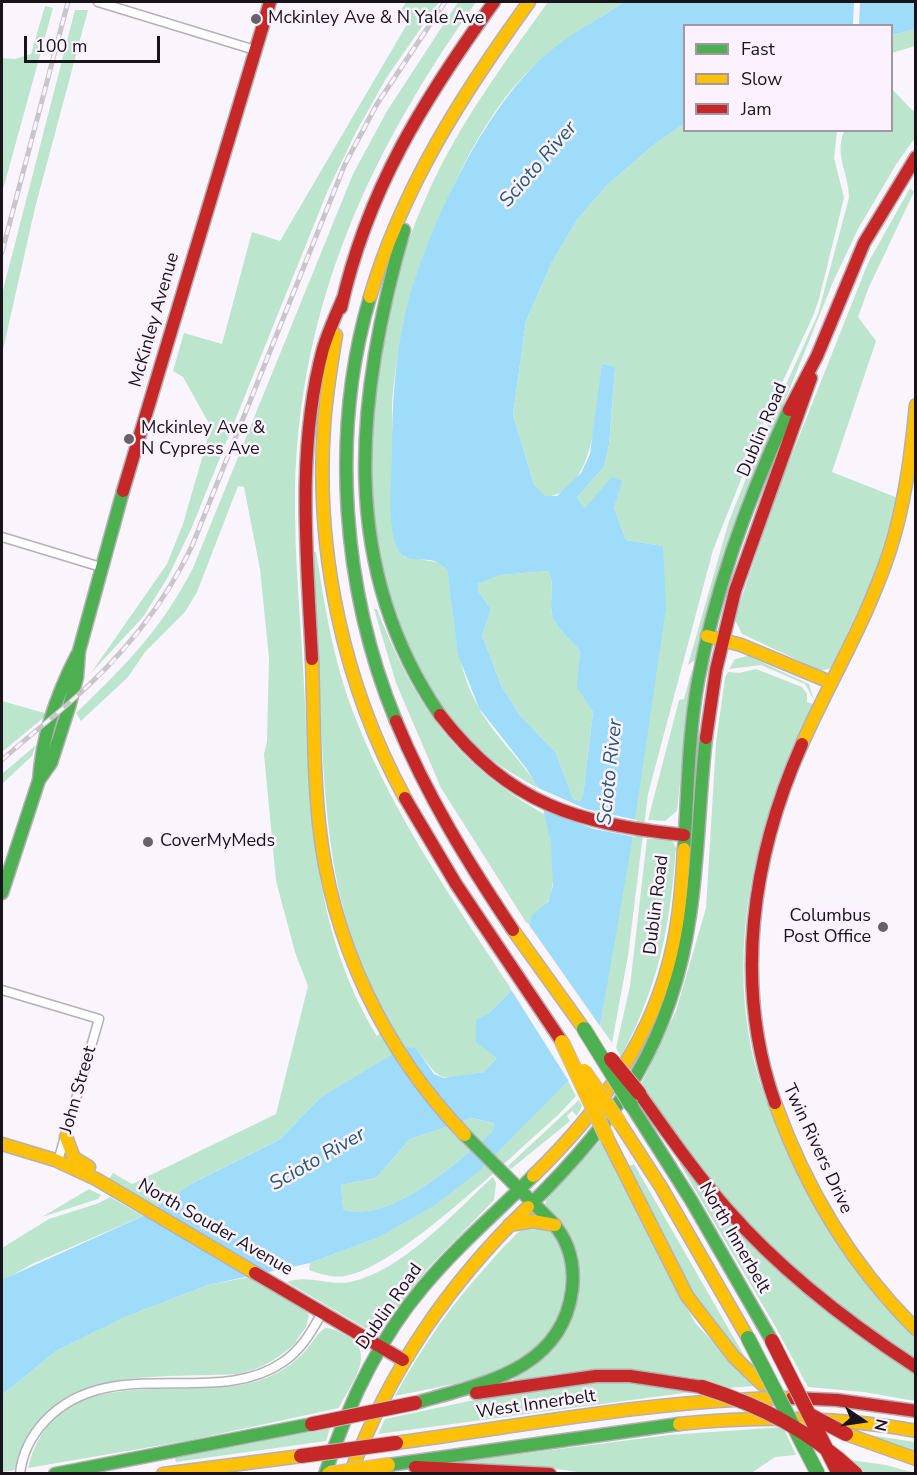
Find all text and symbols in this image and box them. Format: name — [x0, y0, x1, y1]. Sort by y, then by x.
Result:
place label: Mckinley Ave & N Yale Ave — [268, 8, 484, 30]
marker: Mckinley Ave & N Yale Ave — [249, 12, 263, 26]
scale bar — [27, 24, 164, 62]
legend — [683, 24, 893, 132]
text: 100 m — [35, 34, 87, 58]
text: Fast — [741, 37, 775, 61]
text: Slow — [741, 67, 782, 91]
text: Jam — [741, 97, 772, 121]
water label: Scioto River — [495, 117, 583, 213]
street label: McKinley Avenue — [125, 250, 185, 390]
street label: Dublin Road — [733, 380, 793, 480]
place label: Mckinley Ave & N Cypress Ave — [141, 418, 265, 460]
marker: Mckinley Ave & N Cypress Ave — [122, 432, 136, 446]
water label: Scioto River — [594, 718, 628, 826]
place label: CoverMyMeds — [160, 831, 275, 853]
marker: CoverMyMeds — [141, 835, 155, 849]
street label: Dublin Road — [640, 854, 674, 956]
place label: Columbus Post Office — [783, 906, 871, 948]
marker: Columbus Post Office — [876, 920, 890, 934]
street label: John Street — [56, 1044, 102, 1136]
street label: Twin Rivers Drive — [777, 1081, 857, 1217]
water label: Scioto River — [266, 1123, 370, 1197]
street label: North Souder Avenue — [134, 1175, 296, 1281]
street label: North Innerbelt — [694, 1179, 774, 1297]
street label: Dublin Road — [352, 1260, 428, 1354]
street label: West Innerbelt — [475, 1386, 597, 1424]
north arrow — [833, 1391, 893, 1451]
text: N — [868, 1417, 893, 1433]

